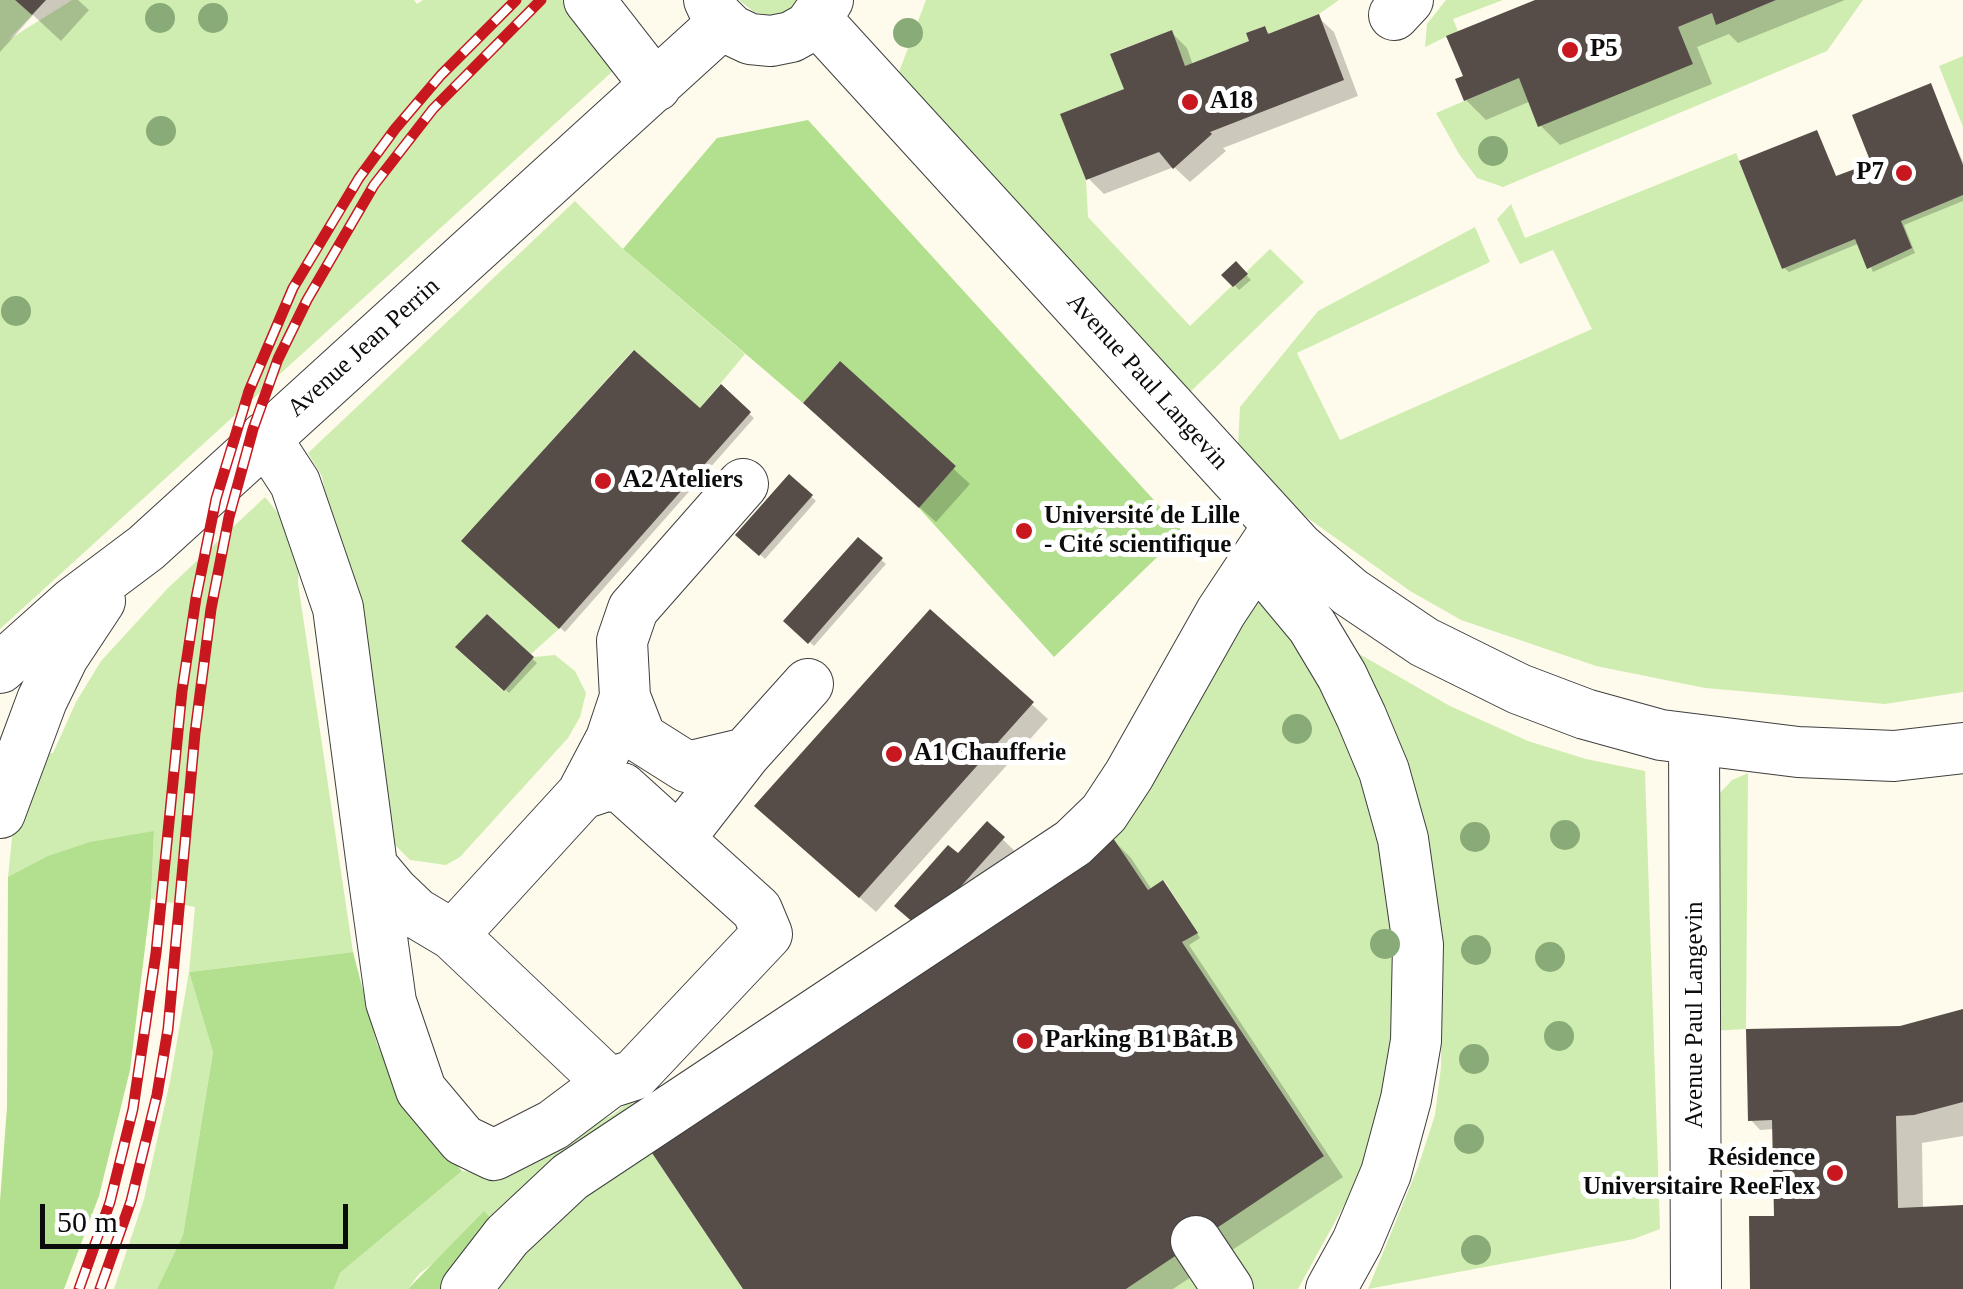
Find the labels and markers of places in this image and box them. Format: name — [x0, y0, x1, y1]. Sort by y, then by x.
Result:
place label: P5 — [1590, 35, 1618, 65]
marker: P5 — [1559, 39, 1581, 61]
place label: A18 — [1210, 87, 1253, 117]
marker: A18 — [1179, 91, 1201, 113]
place label: P7 — [1856, 158, 1884, 188]
marker: P7 — [1893, 162, 1915, 184]
place label: A2 Ateliers — [623, 466, 743, 496]
marker: A2 Ateliers — [592, 470, 614, 492]
place label: Université de Lille ‐ Cité scientifique — [1044, 502, 1240, 561]
marker: Université de Lille ‐ Cité scientifique — [1013, 520, 1035, 542]
place label: A1 Chaufferie — [914, 739, 1066, 769]
marker: A1 Chaufferie — [883, 743, 905, 765]
place label: Parking B1 Bât.B — [1045, 1026, 1233, 1056]
marker: Parking B1 Bât.B — [1014, 1030, 1036, 1052]
place label: Résidence Universitaire ReeFlex — [1583, 1144, 1815, 1203]
marker: Résidence Universitaire ReeFlex — [1824, 1162, 1846, 1184]

